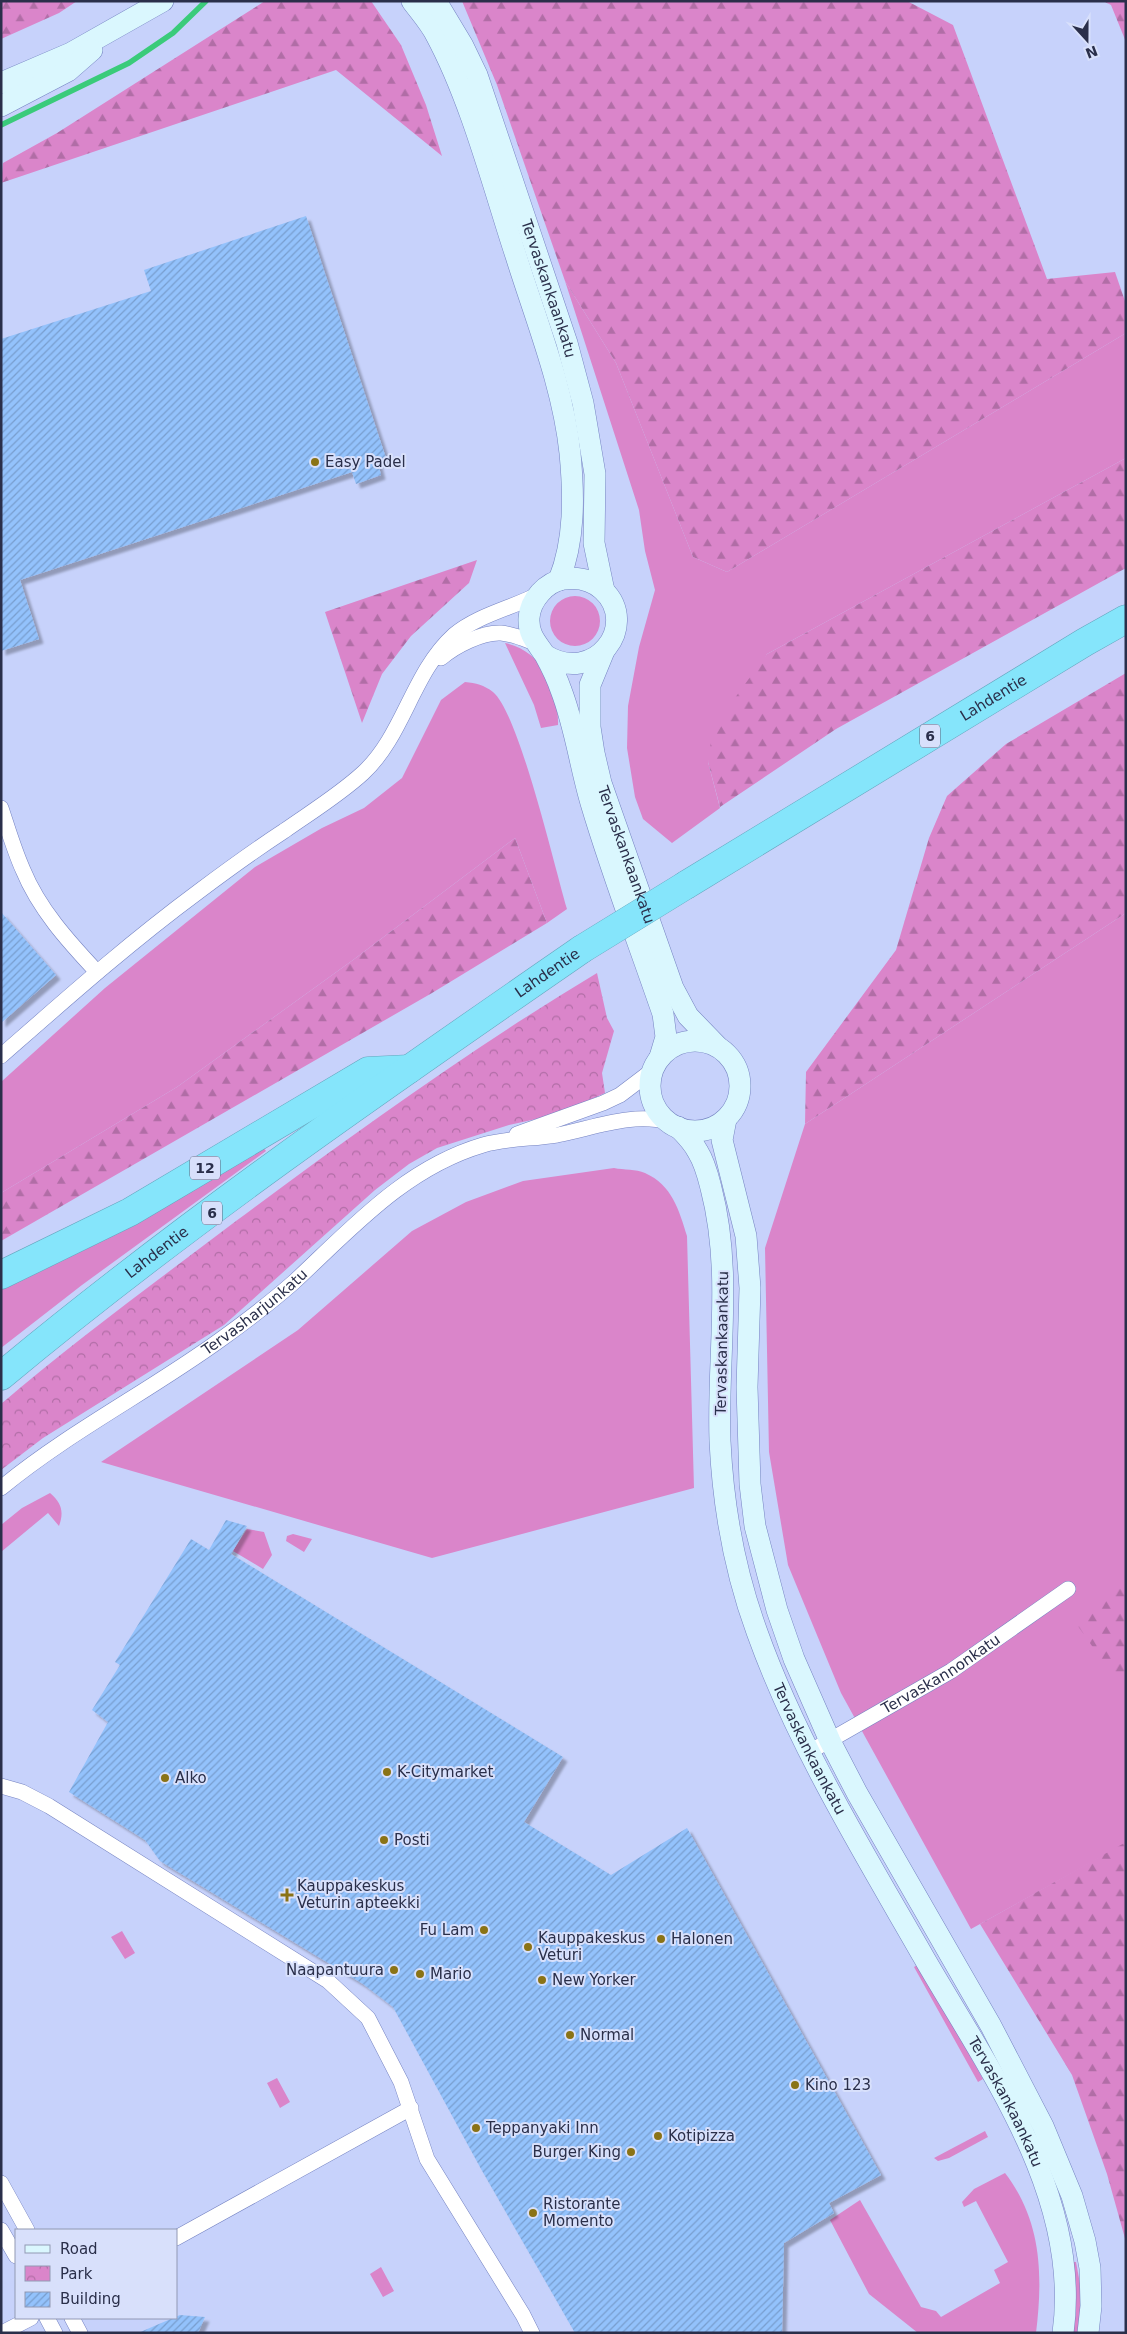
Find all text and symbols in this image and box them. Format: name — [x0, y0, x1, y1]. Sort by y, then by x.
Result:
north arrow — [1062, 15, 1112, 65]
text: N — [1083, 43, 1100, 62]
street label: Tervaskankaankatu — [517, 216, 580, 360]
place label: Easy Padel — [325, 453, 406, 471]
marker: Easy Padel — [309, 456, 321, 468]
street label: Lahdentie — [957, 671, 1030, 725]
road number: 6 — [920, 724, 940, 748]
street label: Tervaskankaankatu — [593, 783, 659, 926]
street label: Lahdentie — [511, 944, 583, 1002]
road number: 12 — [190, 1156, 220, 1180]
road number: 6 — [202, 1202, 222, 1224]
street label: Lahdentie — [122, 1223, 192, 1282]
street label: Tervasharjunkatu — [198, 1265, 311, 1360]
street label: Tervaskankaankatu — [712, 1271, 732, 1416]
street label: Tervaskannonkatu — [878, 1630, 1004, 1718]
street label: Tervaskankaankatu — [769, 1679, 850, 1818]
place label: K-Citymarket — [397, 1763, 493, 1781]
marker: K-Citymarket — [381, 1766, 393, 1778]
place label: Alko — [175, 1769, 207, 1787]
marker: Alko — [159, 1772, 171, 1784]
place label: Posti — [394, 1831, 430, 1849]
marker: Posti — [378, 1834, 390, 1846]
place label: Kauppakeskus Veturin apteekki — [297, 1877, 420, 1912]
marker: Kauppakeskus Veturin apteekki — [281, 1889, 293, 1901]
place label: Fu Lam — [420, 1921, 474, 1939]
marker: Fu Lam — [478, 1924, 490, 1936]
place label: Kauppakeskus Veturi — [538, 1929, 645, 1964]
place label: Halonen — [671, 1930, 733, 1948]
marker: Halonen — [655, 1933, 667, 1945]
marker: Kauppakeskus Veturi — [522, 1941, 534, 1953]
place label: Naapantuura — [286, 1961, 384, 1979]
marker: Naapantuura — [388, 1964, 400, 1976]
place label: Mario — [430, 1965, 472, 1983]
marker: Mario — [414, 1968, 426, 1980]
place label: New Yorker — [552, 1971, 636, 1989]
marker: New Yorker — [536, 1974, 548, 1986]
place label: Normal — [580, 2026, 634, 2044]
marker: Normal — [564, 2029, 576, 2041]
street label: Tervaskankaankatu — [964, 2032, 1046, 2170]
place label: Kino 123 — [805, 2076, 871, 2094]
marker: Kino 123 — [789, 2079, 801, 2091]
place label: Teppanyaki Inn — [485, 2119, 599, 2137]
marker: Teppanyaki Inn — [470, 2122, 482, 2134]
place label: Kotipizza — [668, 2127, 735, 2145]
marker: Kotipizza — [652, 2130, 664, 2142]
place label: Burger King — [533, 2143, 621, 2161]
marker: Burger King — [625, 2146, 637, 2158]
place label: Ristorante Momento — [543, 2195, 620, 2230]
marker: Ristorante Momento — [527, 2207, 539, 2219]
legend — [15, 2229, 178, 2319]
text: Road — [60, 2240, 98, 2258]
text: Park — [60, 2265, 93, 2283]
text: Building — [60, 2290, 121, 2308]

